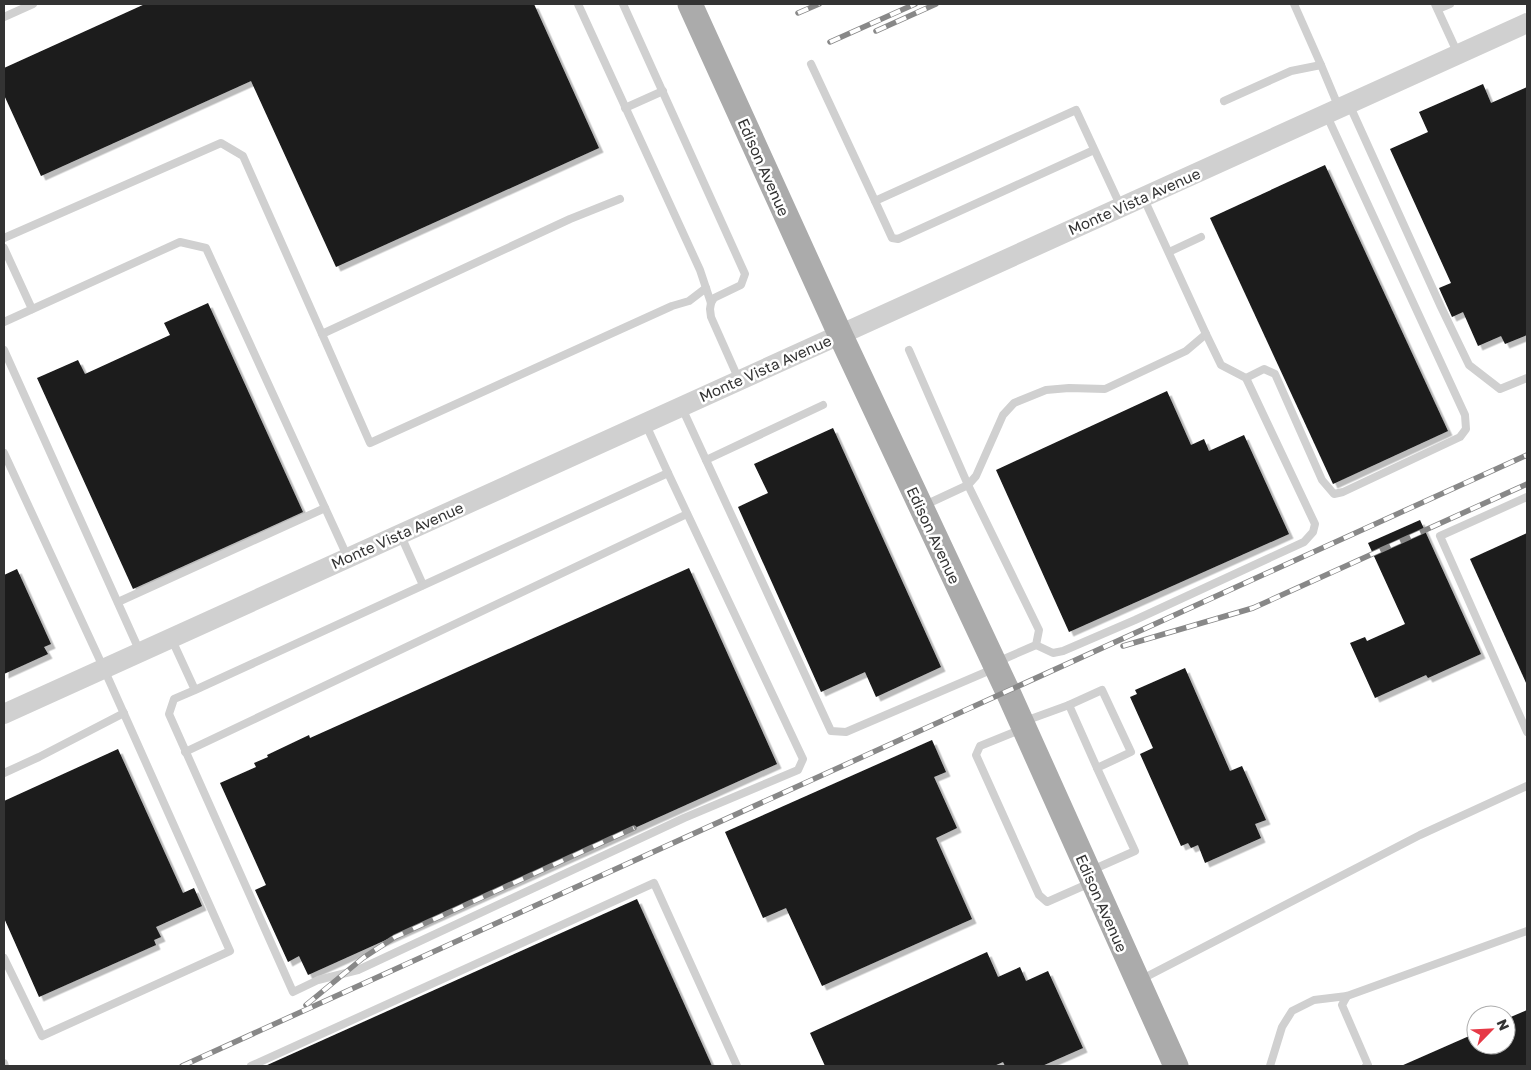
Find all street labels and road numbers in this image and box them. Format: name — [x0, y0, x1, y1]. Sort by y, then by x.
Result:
street label: Edison Avenue — [734, 115, 794, 219]
street label: Monte Vista Avenue — [1065, 164, 1203, 238]
street label: Monte Vista Avenue — [696, 331, 834, 405]
street label: Edison Avenue — [904, 484, 964, 587]
street label: Monte Vista Avenue — [328, 498, 466, 572]
street label: Edison Avenue — [1072, 851, 1132, 955]

